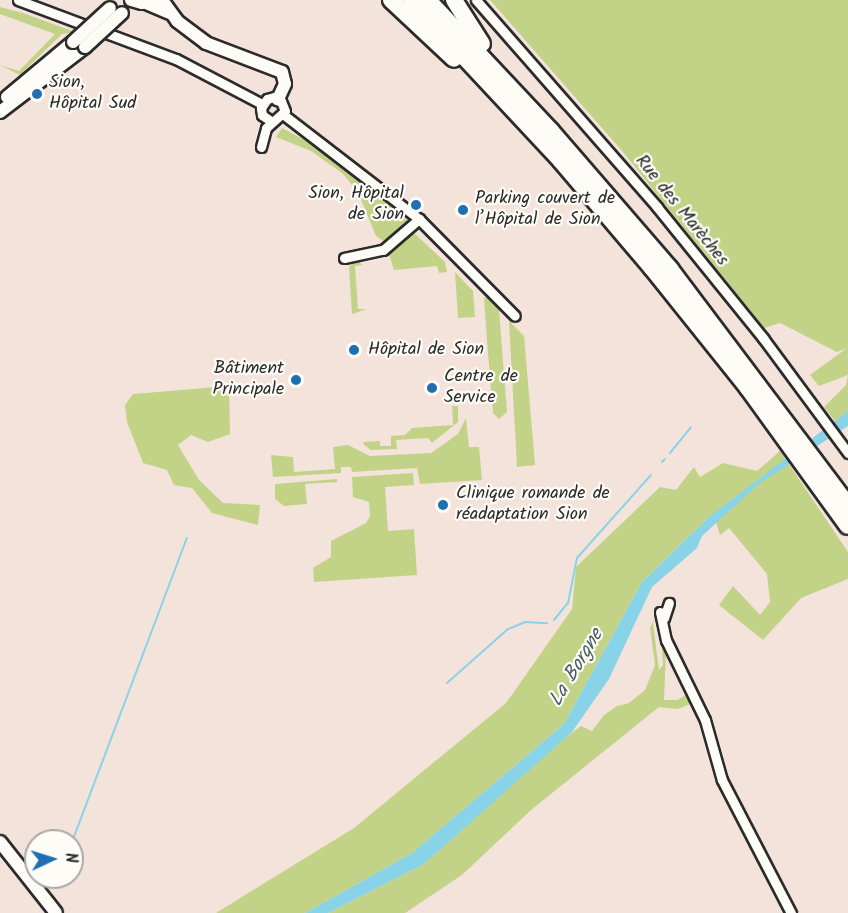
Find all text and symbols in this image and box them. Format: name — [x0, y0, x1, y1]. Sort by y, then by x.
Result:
place label: Sion, Hôpital Sud — [49, 73, 136, 116]
marker: Sion, Hôpital Sud — [30, 87, 44, 101]
street label: Rue des Marèches — [630, 151, 732, 271]
place label: Sion, Hôpital de Sion — [308, 184, 404, 226]
place label: Parking couvert de l’Hôpital de Sion — [475, 189, 615, 232]
marker: Sion, Hôpital de Sion — [409, 198, 423, 212]
marker: Parking couvert de l’Hôpital de Sion — [456, 203, 470, 217]
place label: Hôpital de Sion — [368, 339, 484, 361]
marker: Hôpital de Sion — [345, 341, 363, 359]
place label: Bâtiment Principale — [213, 359, 284, 401]
place label: Centre de Service — [444, 367, 518, 410]
marker: Bâtiment Principale — [289, 373, 303, 387]
marker: Centre de Service — [425, 381, 439, 395]
place label: Clinique romande de réadaptation Sion — [456, 484, 610, 526]
marker: Clinique romande de réadaptation Sion — [434, 496, 452, 514]
water label: La Borgne — [545, 625, 609, 711]
north arrow — [24, 829, 84, 889]
text: N — [58, 852, 83, 864]

